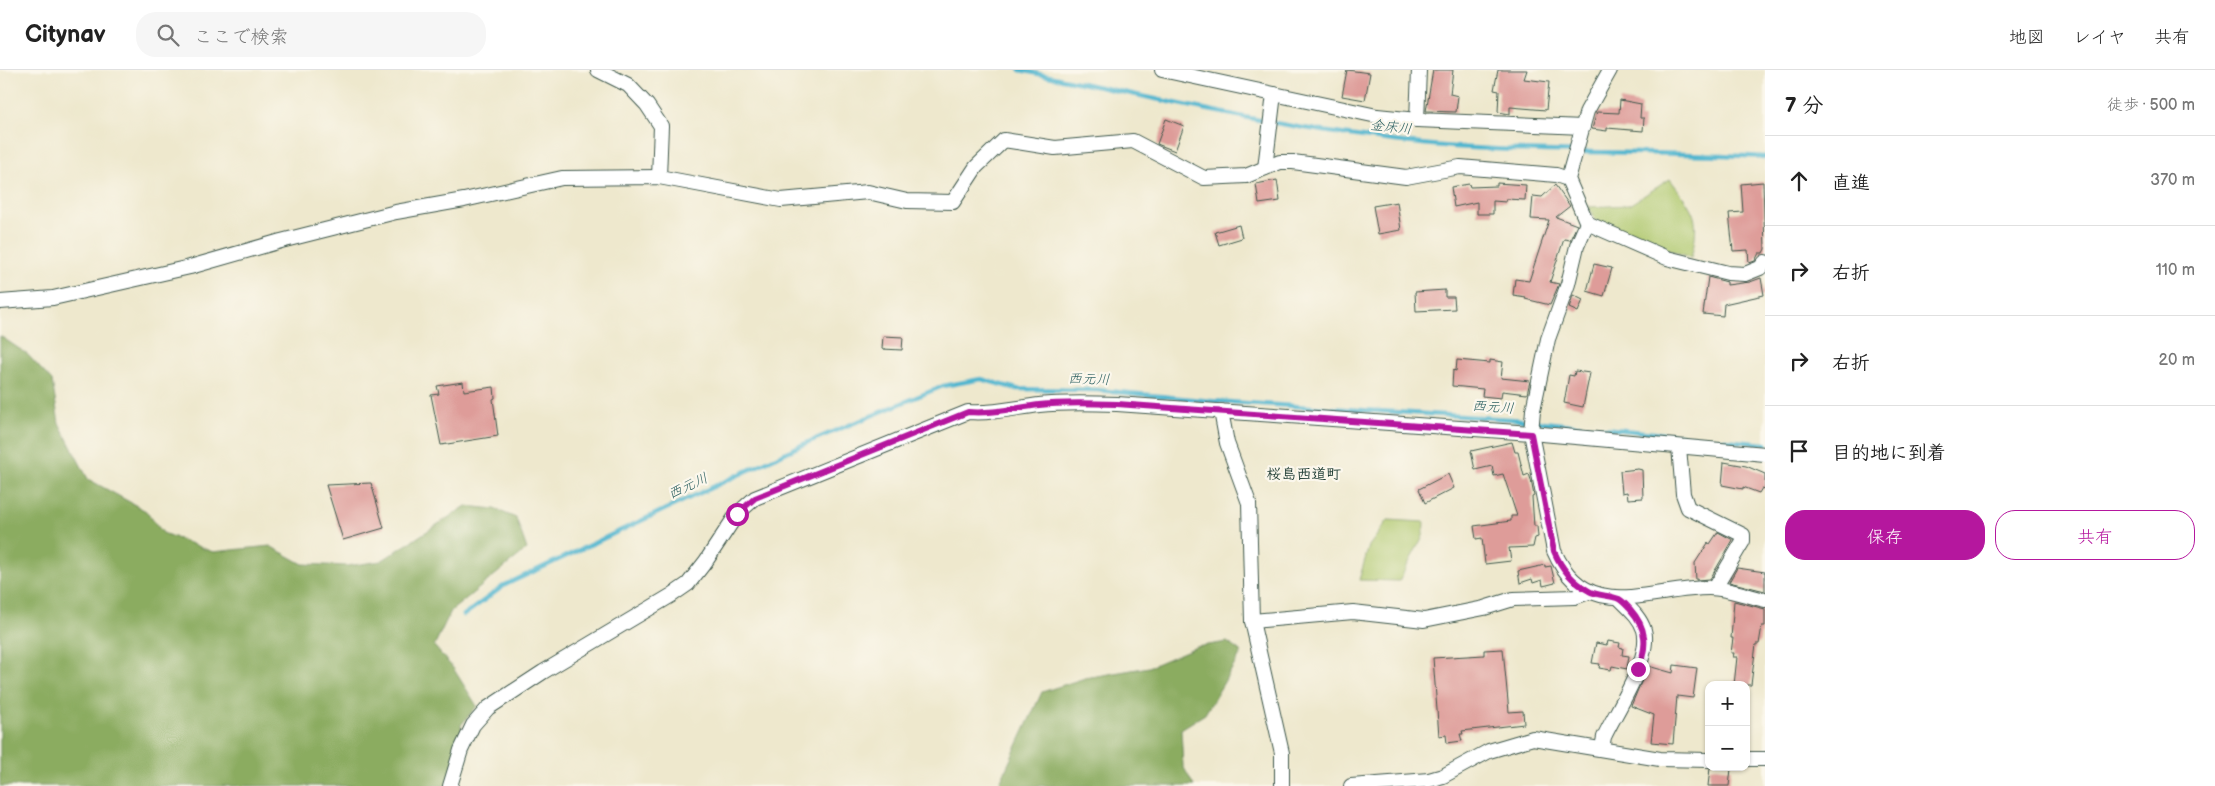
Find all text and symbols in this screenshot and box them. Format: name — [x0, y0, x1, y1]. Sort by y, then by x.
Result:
search box — [136, 12, 486, 57]
text: Citynav — [25, 20, 106, 49]
icon: search — [154, 21, 182, 49]
text: ここで検索 — [194, 26, 289, 49]
text: 地図 — [2009, 27, 2045, 48]
text: レイヤ — [2073, 27, 2126, 48]
text: 共有 — [2154, 27, 2190, 48]
text: 7 分 — [1785, 93, 1823, 118]
text: 徒歩 · 500 m — [2107, 96, 2195, 115]
water label: 金床川 — [1369, 116, 1413, 138]
icon: ahead — [1785, 167, 1813, 195]
text: 370 m — [2150, 171, 2195, 190]
text: 直進 — [1832, 172, 1870, 195]
icon: right — [1785, 257, 1813, 285]
text: 110 m — [2156, 261, 2195, 280]
text: 右折 — [1832, 262, 1870, 285]
icon: right — [1785, 347, 1813, 375]
text: 20 m — [2159, 351, 2195, 370]
text: 右折 — [1832, 352, 1870, 375]
water label: 西元川 — [1068, 370, 1110, 388]
water label: 西元川 — [1471, 397, 1515, 417]
icon: arrive — [1785, 437, 1813, 465]
text: 目的地に到着 — [1832, 442, 1946, 465]
district label: 桜島西道町 — [1266, 465, 1342, 484]
water label: 西元川 — [665, 469, 711, 503]
route start — [726, 503, 749, 526]
button: 保存 — [1785, 510, 1985, 560]
button: 共有 — [1995, 510, 2195, 560]
route end — [1627, 658, 1650, 681]
map controls — [1705, 681, 1750, 771]
button: + — [1705, 681, 1750, 726]
button: − — [1705, 726, 1750, 771]

